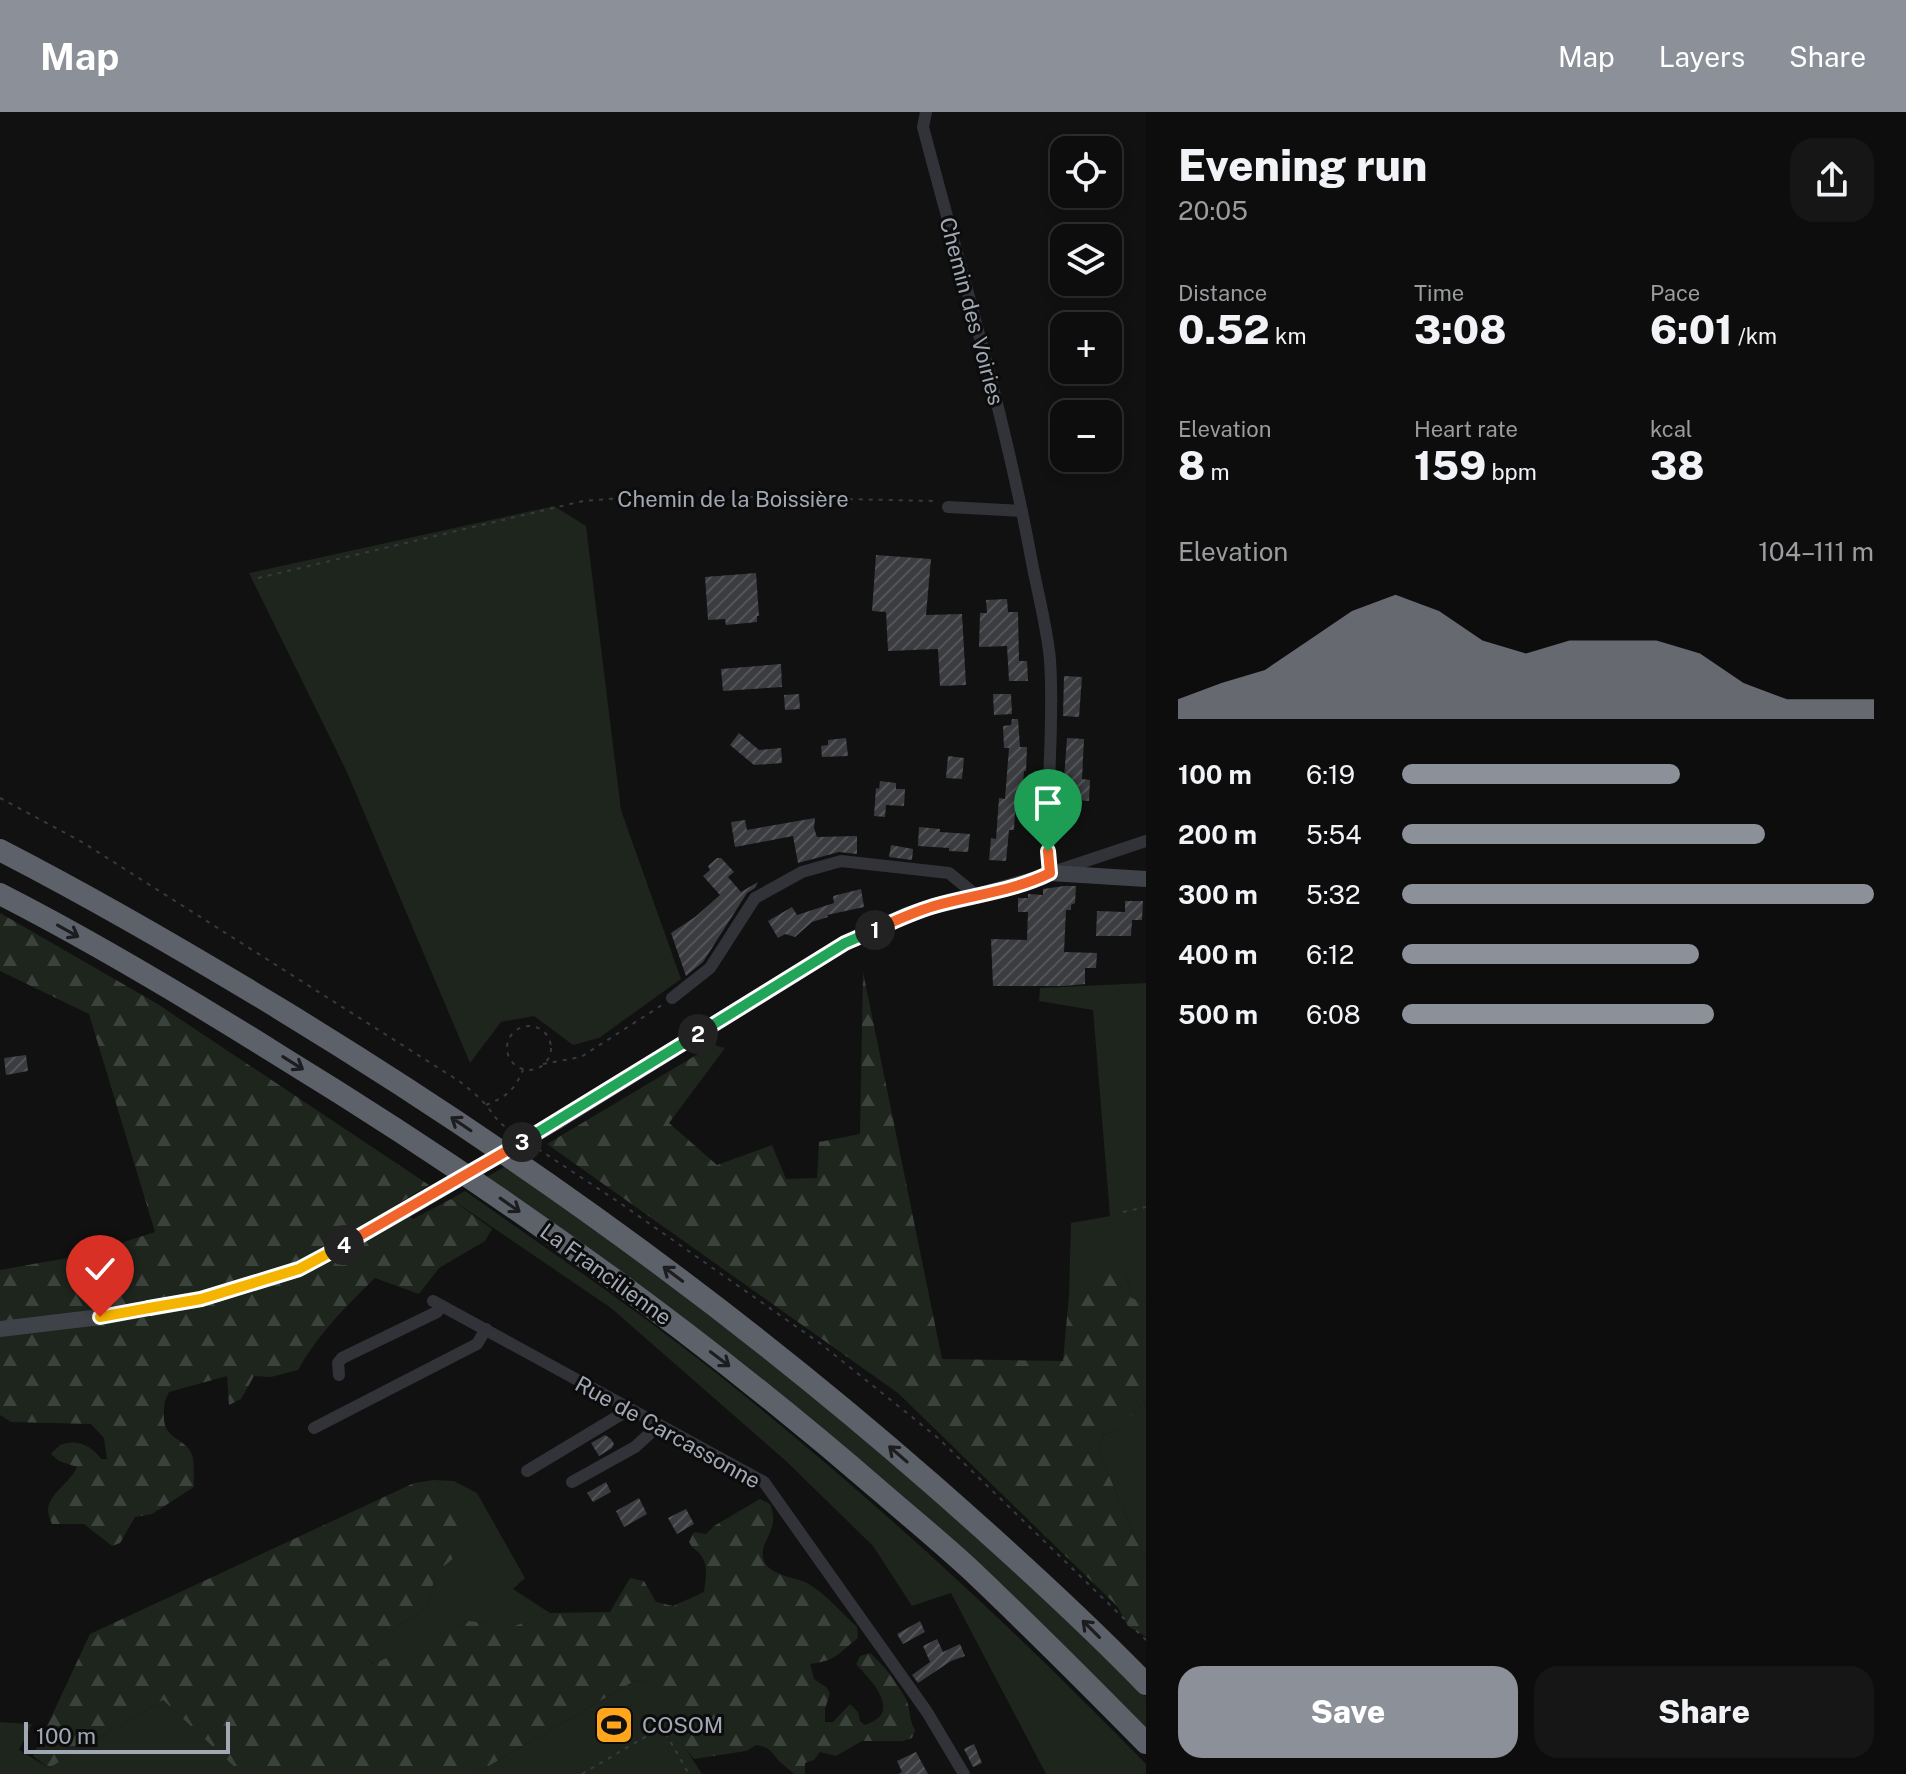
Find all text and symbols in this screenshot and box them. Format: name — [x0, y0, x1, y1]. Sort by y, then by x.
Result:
text: Map — [40, 34, 119, 79]
text: Map — [1558, 40, 1615, 73]
text: Layers — [1659, 40, 1745, 73]
text: Share — [1789, 40, 1866, 73]
map controls — [1050, 136, 1122, 472]
button: locate — [1050, 136, 1122, 208]
button: share — [1790, 138, 1874, 222]
text: Evening run — [1178, 139, 1427, 191]
text: 20:05 — [1178, 195, 1248, 226]
street label: Chemin des Voiries — [934, 214, 1010, 408]
button: layers — [1050, 224, 1122, 296]
text: Distance — [1178, 280, 1267, 306]
text: Time — [1414, 280, 1464, 306]
text: Pace — [1650, 280, 1700, 306]
text: 0.52 — [1178, 306, 1270, 353]
text: 3:08 — [1414, 306, 1506, 353]
text: 6:01 — [1650, 306, 1733, 353]
button: + — [1050, 312, 1122, 384]
text: km — [1270, 323, 1306, 349]
text: /km — [1733, 323, 1777, 349]
button: − — [1050, 400, 1122, 472]
text: Elevation — [1178, 416, 1271, 442]
text: Heart rate — [1414, 416, 1518, 442]
text: kcal — [1650, 416, 1692, 442]
text: 8 — [1178, 442, 1205, 489]
text: 159 — [1414, 442, 1486, 489]
text: 38 — [1650, 442, 1704, 489]
text: m — [1205, 459, 1230, 485]
text: bpm — [1486, 459, 1537, 485]
street label: Chemin de la Boissière — [617, 486, 849, 512]
text: Elevation — [1178, 536, 1288, 567]
text: 104–111 m — [1758, 536, 1874, 567]
text: 100 m — [1178, 759, 1252, 790]
text: 6:19 — [1306, 759, 1355, 790]
pin — [1014, 769, 1082, 851]
icon: arrive — [1026, 781, 1070, 825]
text: 200 m — [1178, 819, 1257, 850]
text: 5:54 — [1306, 819, 1362, 850]
text: 300 m — [1178, 879, 1258, 910]
text: 5:32 — [1306, 879, 1360, 910]
pin: 1 — [855, 910, 895, 950]
text: 1 — [870, 917, 880, 943]
one-way arrow — [56, 924, 80, 939]
text: 400 m — [1178, 939, 1258, 970]
text: 6:12 — [1306, 939, 1354, 970]
text: 500 m — [1178, 999, 1258, 1030]
text: 6:08 — [1306, 999, 1361, 1030]
pin: 2 — [678, 1014, 718, 1054]
text: 2 — [691, 1021, 705, 1047]
one-way arrow — [281, 1055, 303, 1071]
one-way arrow — [451, 1116, 473, 1132]
pin: 3 — [502, 1122, 542, 1162]
text: 3 — [515, 1129, 529, 1155]
one-way arrow — [499, 1197, 521, 1213]
street label: La Francilienne — [535, 1218, 677, 1330]
pin: 4 — [324, 1225, 364, 1265]
text: 4 — [337, 1232, 351, 1258]
pin — [66, 1235, 134, 1317]
icon: check — [78, 1247, 122, 1291]
one-way arrow — [663, 1266, 685, 1283]
one-way arrow — [709, 1350, 730, 1367]
street label: Rue de Carcassonne — [571, 1370, 765, 1494]
one-way arrow — [889, 1446, 909, 1464]
one-way arrow — [1081, 1619, 1101, 1638]
button: Save — [1178, 1666, 1518, 1758]
button: Share — [1534, 1666, 1874, 1758]
sports icon: COSOM — [593, 1704, 635, 1746]
place label: COSOM — [642, 1712, 723, 1738]
scale bar — [24, 1718, 230, 1754]
text: 100 m — [36, 1723, 96, 1749]

